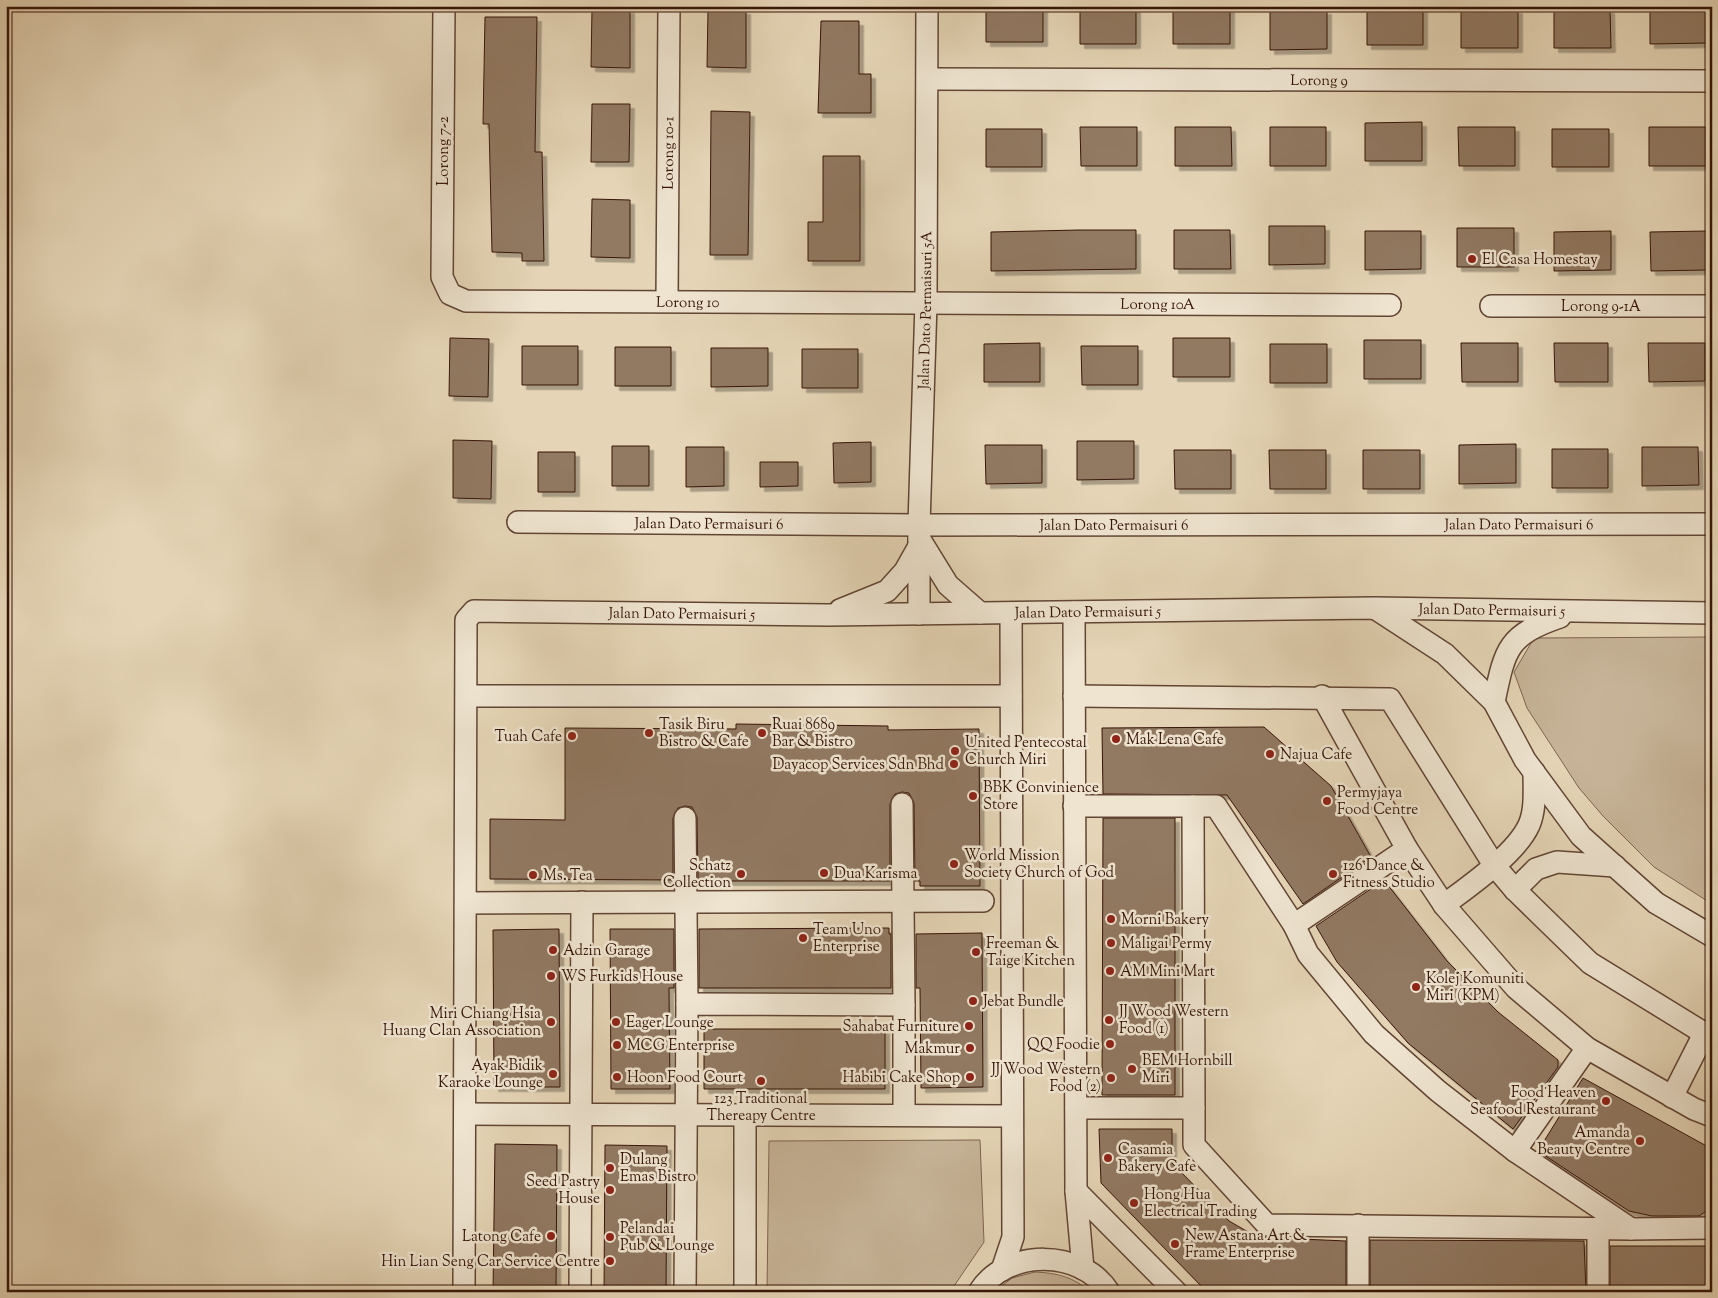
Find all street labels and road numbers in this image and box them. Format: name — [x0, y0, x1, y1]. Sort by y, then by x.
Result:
street label: Lorong 9 — [1290, 71, 1348, 92]
street label: Lorong 7-2 — [434, 116, 455, 186]
street label: Lorong 10-1 — [659, 116, 680, 190]
street label: Jalan Dato Permaisuri 5A — [914, 231, 938, 391]
street label: Lorong 10 — [656, 293, 719, 314]
street label: Lorong 10A — [1120, 295, 1195, 316]
street label: Lorong 9-1A — [1561, 297, 1641, 318]
street label: Jalan Dato Permaisuri 6 — [633, 514, 783, 536]
street label: Jalan Dato Permaisuri 6 — [1444, 515, 1593, 536]
street label: Jalan Dato Permaisuri 6 — [1039, 516, 1188, 537]
street label: Jalan Dato Permaisuri 5 — [1417, 600, 1565, 623]
street label: Jalan Dato Permaisuri 5 — [1014, 602, 1161, 625]
street label: Jalan Dato Permaisuri 5 — [608, 604, 755, 626]

